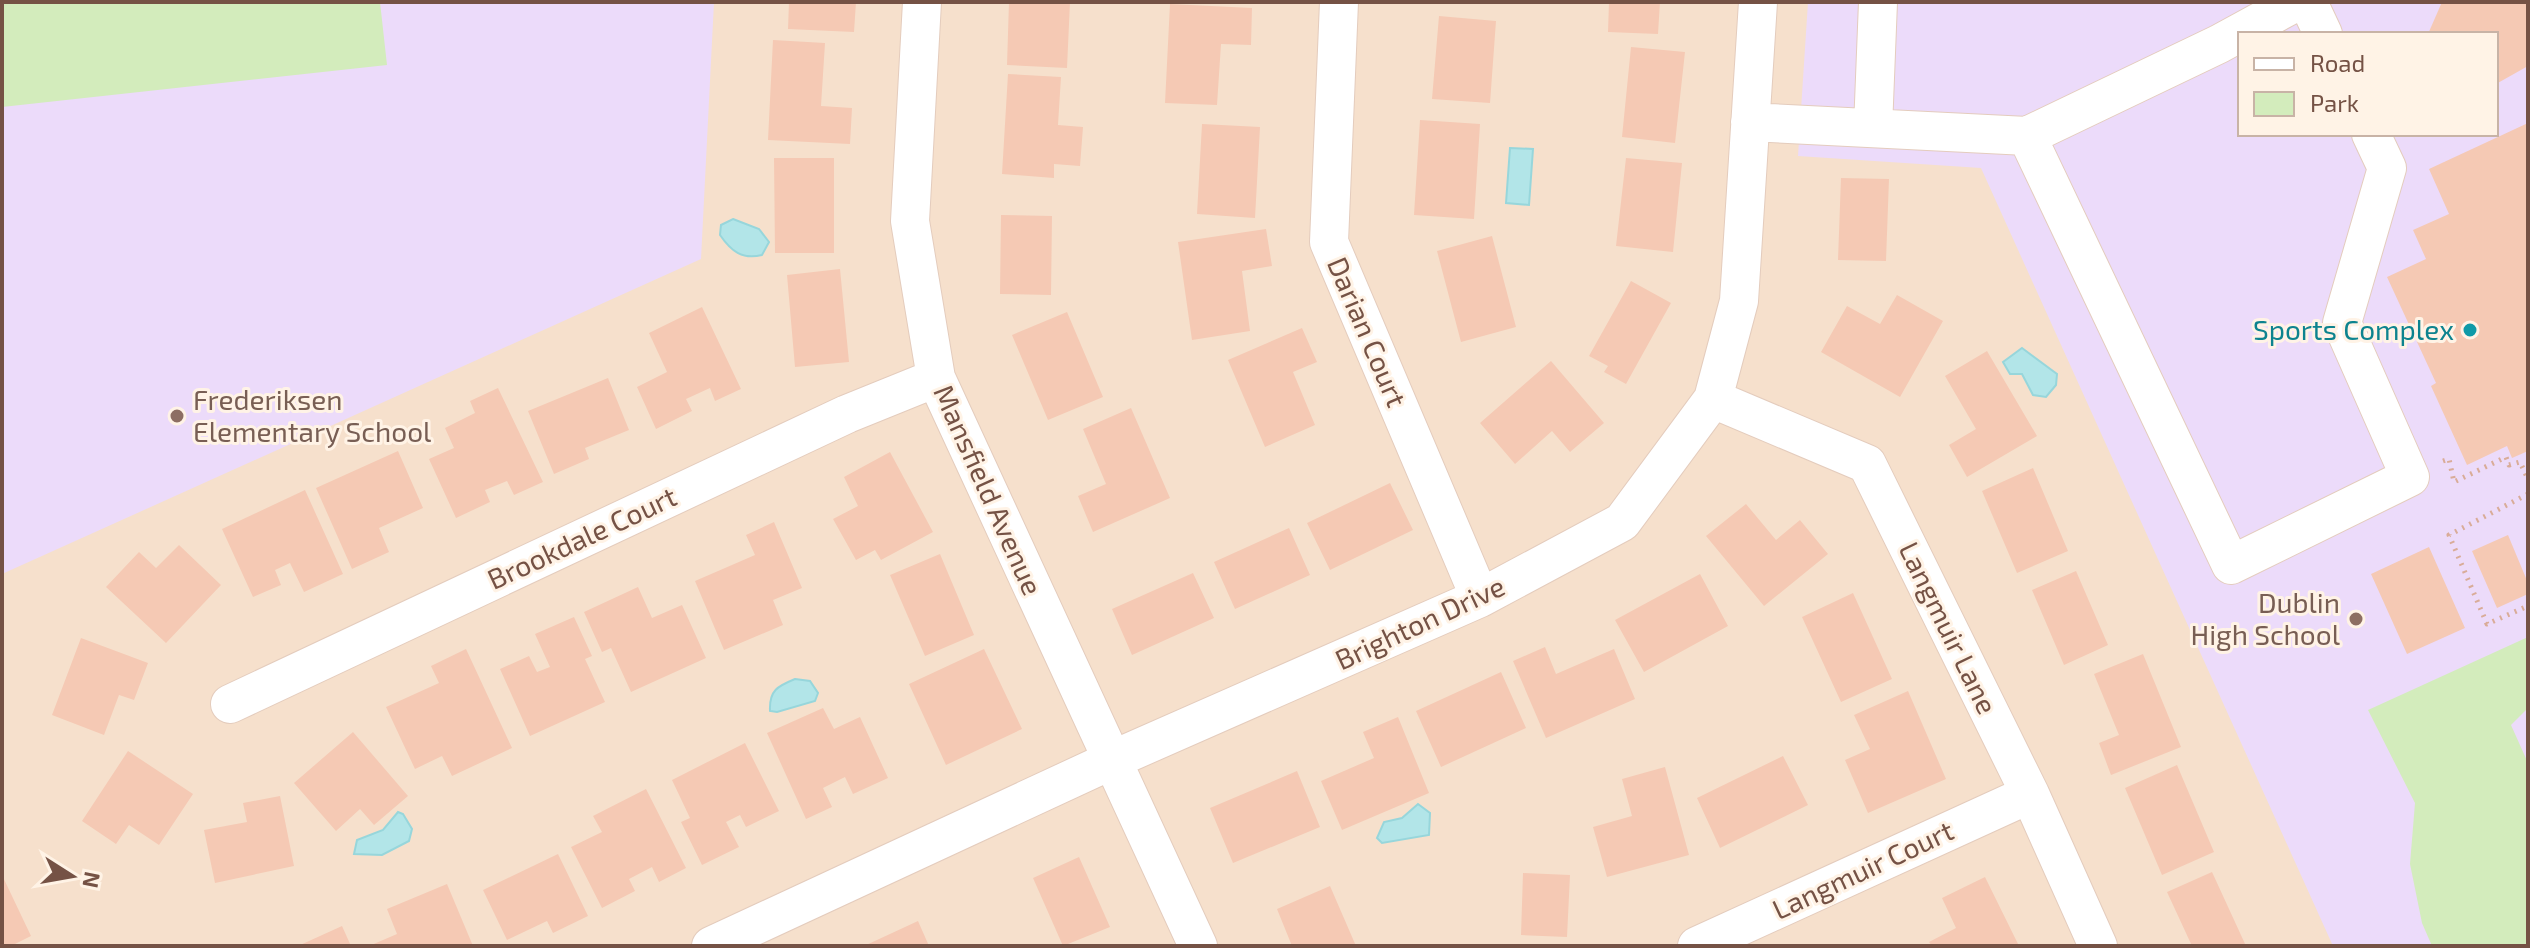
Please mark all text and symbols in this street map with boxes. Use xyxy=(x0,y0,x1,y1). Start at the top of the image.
legend xyxy=(2238,32,2498,136)
text: Road xyxy=(2310,48,2365,77)
text: Park xyxy=(2310,88,2359,117)
street label: Darian Court xyxy=(1321,251,1415,412)
place label: Sports Complex xyxy=(2253,312,2454,346)
marker: Sports Complex xyxy=(2461,321,2479,339)
street label: Mansfield Avenue xyxy=(927,379,1050,600)
place label: Frederiksen Elementary School xyxy=(193,382,432,448)
marker: Frederiksen Elementary School xyxy=(168,407,186,425)
street label: Brookdale Court xyxy=(482,478,682,596)
street label: Langmuir Lane xyxy=(1893,536,2005,719)
street label: Brighton Drive xyxy=(1329,568,1510,676)
place label: Dublin High School xyxy=(2190,585,2341,651)
marker: Dublin High School xyxy=(2347,610,2365,628)
street label: Langmuir Court xyxy=(1767,812,1958,926)
north arrow xyxy=(32,836,112,916)
text: N xyxy=(78,870,107,890)

